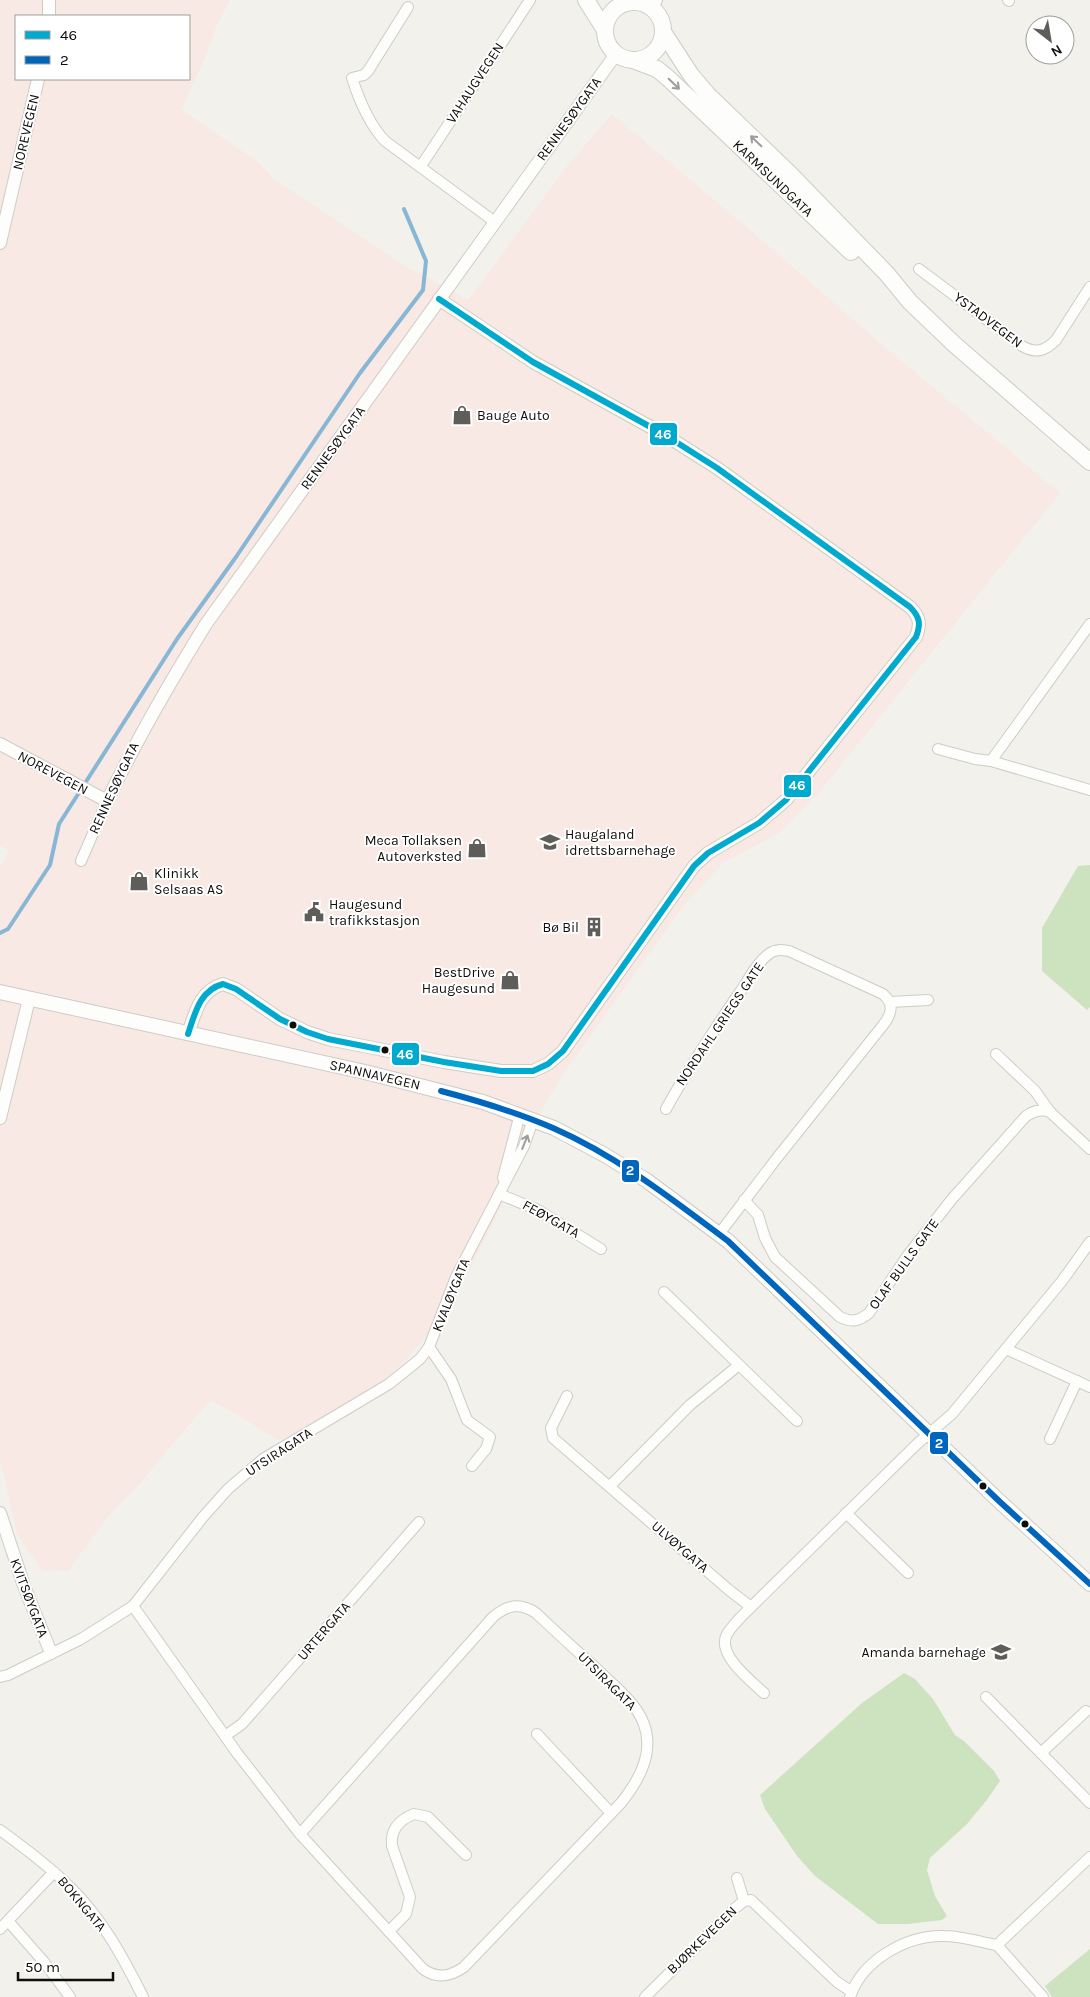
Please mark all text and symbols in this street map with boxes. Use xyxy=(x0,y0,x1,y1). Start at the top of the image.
legend xyxy=(15,15,190,80)
north arrow xyxy=(1025,15,1075,65)
text: 46 xyxy=(60,26,77,44)
street label: VAHAUGVEGEN xyxy=(442,39,508,127)
text: N xyxy=(1048,41,1065,61)
text: 2 xyxy=(60,51,69,69)
street label: RENNESØYGATA xyxy=(533,74,605,164)
one-way arrow xyxy=(668,78,681,90)
street label: NOREVEGEN xyxy=(9,92,43,172)
one-way arrow xyxy=(750,135,762,147)
street label: KARMSUNDGATA xyxy=(729,136,817,220)
street label: YSTADVEGEN xyxy=(950,289,1026,351)
street label: RENNESØYGATA xyxy=(297,403,369,493)
shop icon: Bauge Auto xyxy=(451,404,473,426)
place label: Bauge Auto xyxy=(477,407,550,424)
line badge: 46 xyxy=(649,422,678,446)
text: 46 xyxy=(655,426,671,443)
street label: RENNESØYGATA xyxy=(85,739,143,837)
street label: NOREVEGEN xyxy=(15,747,91,799)
line badge: 46 xyxy=(783,774,812,798)
text: 46 xyxy=(789,777,805,794)
place label: Haugaland idrettsbarnehage xyxy=(565,826,676,859)
school or university icon: Haugaland idrettsbarnehage xyxy=(539,831,561,853)
place label: Meca Tollaksen Autoverksted xyxy=(365,832,462,865)
shop icon: Meca Tollaksen Autoverksted xyxy=(466,837,488,859)
place label: Klinikk Selsaas AS xyxy=(154,865,224,898)
shop icon: Klinikk Selsaas AS xyxy=(128,870,150,892)
place label: Haugesund trafikkstasjon xyxy=(329,896,420,929)
public building icon: Haugesund trafikkstasjon xyxy=(303,901,325,923)
building icon: Bø Bil xyxy=(583,916,605,938)
place label: Bø Bil xyxy=(543,919,579,936)
street label: NORDAHL GRIEGS GATE xyxy=(672,959,768,1089)
place label: BestDrive Haugesund xyxy=(422,964,495,997)
shop icon: BestDrive Haugesund xyxy=(499,969,521,991)
unlabelled marker xyxy=(288,1020,298,1030)
line badge: 46 xyxy=(391,1042,420,1066)
unlabelled marker xyxy=(380,1045,390,1055)
text: 46 xyxy=(397,1046,413,1063)
street label: SPANNAVEGEN xyxy=(328,1056,422,1094)
one-way arrow xyxy=(521,1135,530,1150)
line badge: 2 xyxy=(621,1159,640,1183)
text: 2 xyxy=(626,1162,634,1179)
street label: FEØYGATA xyxy=(519,1196,583,1242)
street label: OLAF BULLS GATE xyxy=(865,1215,943,1313)
street label: KVALØYGATA xyxy=(429,1256,473,1334)
street label: UTSIRAGATA xyxy=(242,1424,316,1480)
line badge: 2 xyxy=(929,1431,949,1455)
text: 2 xyxy=(935,1435,943,1452)
unlabelled marker xyxy=(978,1481,988,1491)
street label: ULVØYGATA xyxy=(648,1518,712,1576)
unlabelled marker xyxy=(1020,1519,1030,1529)
street label: KVITSØYGATA xyxy=(6,1556,52,1640)
street label: URTERGATA xyxy=(294,1598,354,1664)
school or university icon: Amanda barnehage xyxy=(990,1641,1012,1663)
place label: Amanda barnehage xyxy=(861,1644,986,1661)
street label: UTSIRAGATA xyxy=(574,1648,640,1714)
street label: BOKNGATA xyxy=(54,1873,110,1935)
street label: BJØRKEVEGEN xyxy=(664,1902,740,1978)
scale bar xyxy=(18,1950,112,1982)
text: 50 m xyxy=(25,1958,60,1976)

